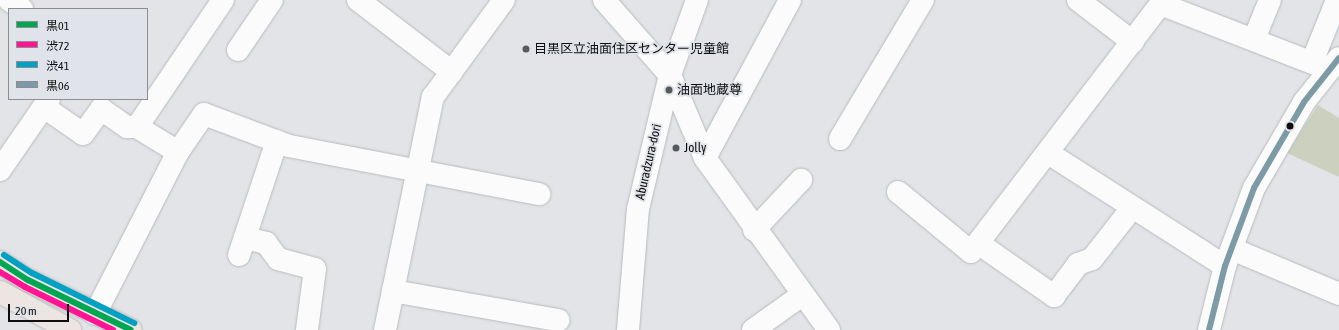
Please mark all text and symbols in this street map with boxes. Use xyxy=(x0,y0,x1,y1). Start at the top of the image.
legend xyxy=(8,8,148,100)
text: 黒01 xyxy=(46,19,69,33)
text: 渋72 xyxy=(46,39,69,53)
place label: 目黒区立油面住区センター児童館 xyxy=(534,41,729,57)
marker: 目黒区立油面住区センター児童館 xyxy=(521,44,531,54)
text: 渋41 xyxy=(46,59,69,73)
text: 黒06 xyxy=(46,79,69,93)
place label: 油面地蔵尊 xyxy=(677,82,742,98)
marker: 油面地蔵尊 xyxy=(664,85,674,95)
unlabelled marker xyxy=(1285,121,1295,131)
street label: Aburadzura-dori xyxy=(633,122,665,202)
place label: Jolly xyxy=(684,140,706,156)
marker: Jolly xyxy=(671,143,681,153)
scale bar xyxy=(10,296,71,322)
text: 20 m xyxy=(15,304,37,318)

